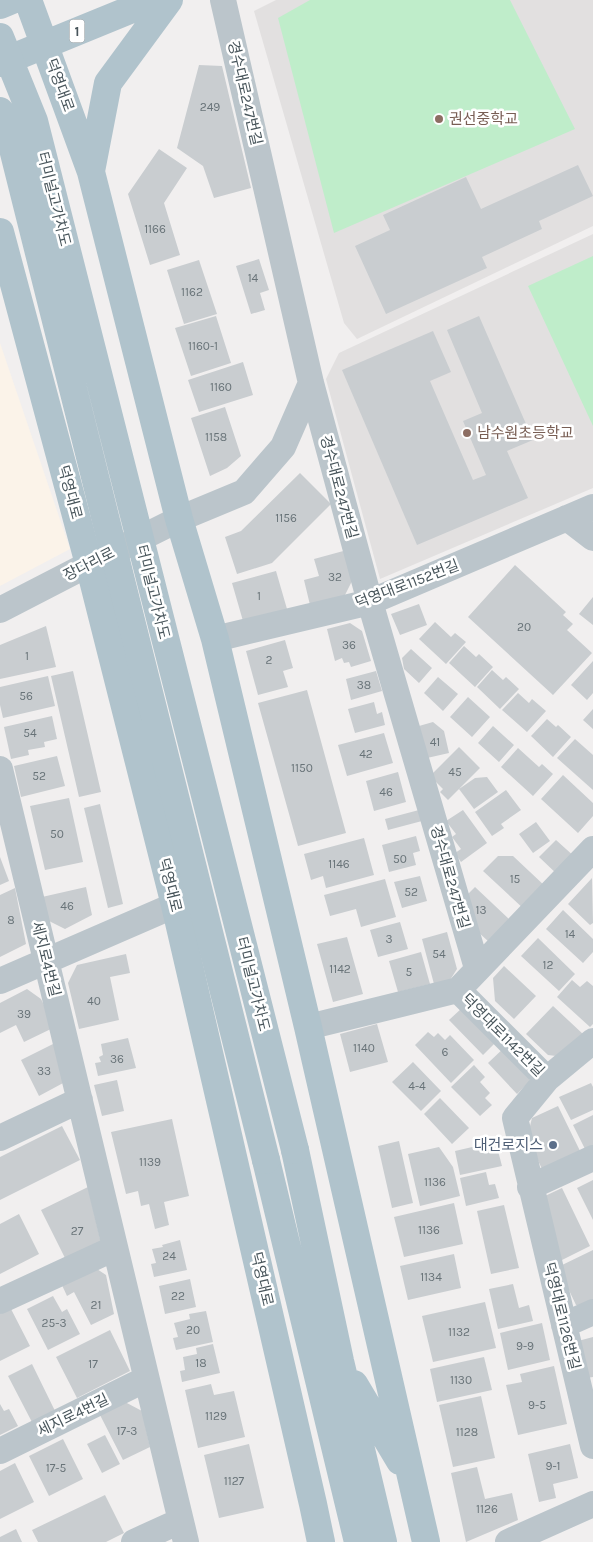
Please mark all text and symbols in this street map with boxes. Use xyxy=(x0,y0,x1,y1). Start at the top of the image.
road number: 1 xyxy=(70,20,84,42)
street label: 경수대로247번길 xyxy=(224,39,266,147)
street label: 덕영대로 xyxy=(42,56,78,114)
house number: 249 xyxy=(200,100,220,114)
place label: 권선중학교 xyxy=(449,110,518,128)
marker: 권선중학교 xyxy=(433,113,445,125)
street label: 터미널고가차도 xyxy=(34,150,74,248)
house number: 1166 xyxy=(144,222,166,236)
house number: 14 xyxy=(248,271,259,285)
house number: 1162 xyxy=(181,285,203,299)
house number: 1160-1 xyxy=(188,339,218,353)
house number: 1160 xyxy=(210,380,232,394)
place label: 남수원초등학교 xyxy=(477,424,574,442)
marker: 남수원초등학교 xyxy=(461,427,473,439)
house number: 1158 xyxy=(205,430,227,444)
street label: 경수대로247번길 xyxy=(316,433,362,541)
street label: 덕영대로 xyxy=(54,463,86,521)
house number: 1156 xyxy=(275,511,297,525)
street label: 장다리로 xyxy=(60,543,118,585)
street label: 터미널고가차도 xyxy=(133,543,173,641)
street label: 덕영대로1152번길 xyxy=(352,556,462,612)
house number: 32 xyxy=(328,570,342,584)
house number: 1 xyxy=(257,589,261,603)
house number: 20 xyxy=(517,620,531,634)
house number: 36 xyxy=(342,638,356,652)
house number: 1 xyxy=(25,649,29,663)
house number: 2 xyxy=(266,653,273,667)
house number: 38 xyxy=(357,678,371,692)
house number: 56 xyxy=(19,689,33,703)
house number: 54 xyxy=(23,726,37,740)
house number: 41 xyxy=(430,735,440,749)
house number: 42 xyxy=(359,747,373,761)
house number: 1150 xyxy=(291,761,313,775)
house number: 45 xyxy=(448,765,462,779)
house number: 52 xyxy=(32,769,46,783)
house number: 46 xyxy=(379,785,393,799)
street label: 경수대로247번길 xyxy=(427,823,473,931)
house number: 50 xyxy=(50,827,64,841)
house number: 50 xyxy=(393,852,407,866)
street label: 덕영대로 xyxy=(155,856,185,914)
house number: 1146 xyxy=(328,857,350,871)
house number: 15 xyxy=(510,872,521,886)
house number: 52 xyxy=(404,885,418,899)
house number: 46 xyxy=(60,899,74,913)
house number: 13 xyxy=(475,903,487,917)
house number: 8 xyxy=(7,913,15,927)
street label: 세지로4번길 xyxy=(28,919,64,999)
house number: 14 xyxy=(565,927,576,941)
house number: 3 xyxy=(385,932,393,946)
street label: 터미널고가차도 xyxy=(233,935,273,1033)
house number: 54 xyxy=(432,947,446,961)
house number: 12 xyxy=(543,958,554,972)
house number: 1142 xyxy=(329,962,351,976)
house number: 5 xyxy=(406,965,413,979)
street label: 덕영대로1142번길 xyxy=(458,990,548,1080)
house number: 40 xyxy=(87,994,101,1008)
house number: 39 xyxy=(17,1007,31,1021)
house number: 1140 xyxy=(353,1041,375,1055)
house number: 6 xyxy=(442,1045,449,1059)
house number: 36 xyxy=(110,1052,124,1066)
house number: 33 xyxy=(37,1064,51,1078)
house number: 4-4 xyxy=(408,1079,426,1093)
place label: 대건로지스 xyxy=(474,1136,543,1154)
marker: 대건로지스 xyxy=(547,1139,559,1151)
house number: 1139 xyxy=(139,1155,161,1169)
house number: 1136 xyxy=(424,1175,446,1189)
house number: 1136 xyxy=(418,1223,440,1237)
house number: 27 xyxy=(71,1224,84,1238)
house number: 24 xyxy=(162,1249,176,1263)
street label: 덕영대로 xyxy=(247,1250,277,1308)
street label: 덕영대로1126번길 xyxy=(540,1260,584,1372)
house number: 1134 xyxy=(420,1270,442,1284)
house number: 22 xyxy=(171,1289,185,1303)
house number: 21 xyxy=(91,1298,101,1312)
house number: 25-3 xyxy=(42,1316,67,1330)
house number: 20 xyxy=(186,1323,200,1337)
house number: 1132 xyxy=(448,1325,470,1339)
house number: 9-9 xyxy=(516,1339,534,1353)
house number: 18 xyxy=(195,1356,207,1370)
house number: 17 xyxy=(88,1357,98,1371)
house number: 1130 xyxy=(450,1373,472,1387)
street label: 세지로4번길 xyxy=(34,1390,112,1440)
house number: 9-5 xyxy=(528,1398,546,1412)
house number: 1129 xyxy=(205,1409,227,1423)
house number: 17-3 xyxy=(117,1424,137,1438)
house number: 1128 xyxy=(456,1425,478,1439)
house number: 9-1 xyxy=(545,1459,561,1473)
house number: 17-5 xyxy=(46,1461,66,1475)
house number: 1127 xyxy=(224,1474,245,1488)
house number: 1126 xyxy=(476,1502,498,1516)

